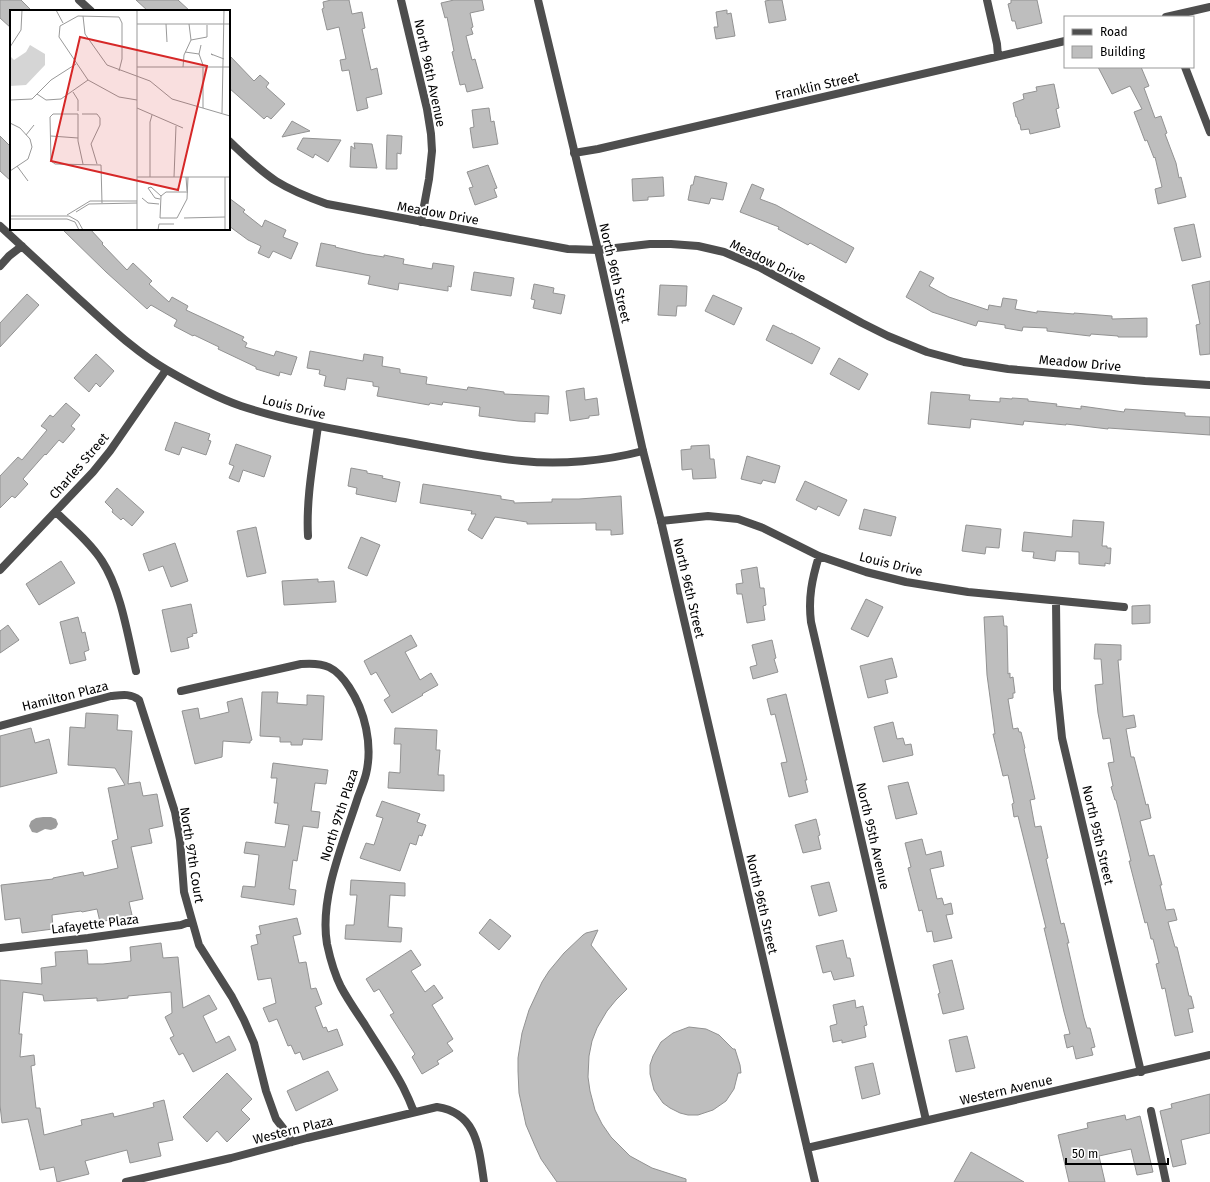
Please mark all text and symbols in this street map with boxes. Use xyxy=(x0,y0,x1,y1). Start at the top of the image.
inset map xyxy=(10,10,230,230)
legend xyxy=(1064,16,1194,68)
street label: North 96th Avenue xyxy=(411,18,449,128)
text: Road xyxy=(1100,25,1128,39)
text: Building xyxy=(1100,45,1146,59)
street label: Franklin Street xyxy=(774,69,861,103)
street label: Meadow Drive xyxy=(396,198,480,228)
street label: North 96th Street xyxy=(596,222,634,325)
street label: Meadow Drive xyxy=(728,236,808,286)
street label: Meadow Drive xyxy=(1038,352,1122,374)
street label: Louis Drive xyxy=(261,392,327,422)
street label: Charles Street xyxy=(46,430,112,502)
street label: North 96th Street xyxy=(670,537,708,640)
street label: Louis Drive xyxy=(858,549,924,579)
street label: Hamilton Plaza xyxy=(20,678,110,714)
street label: North 97th Plaza xyxy=(317,767,361,863)
street label: North 95th Avenue xyxy=(853,781,893,891)
street label: North 95th Street xyxy=(1079,784,1117,886)
street label: North 97th Court xyxy=(177,806,207,905)
street label: North 96th Street xyxy=(743,853,781,956)
street label: Lafayette Plaza xyxy=(50,911,140,937)
street label: Western Avenue xyxy=(958,1072,1054,1108)
street label: Western Plaza xyxy=(251,1113,335,1147)
scale bar xyxy=(1066,1140,1168,1166)
text: 50 m xyxy=(1072,1147,1098,1161)

